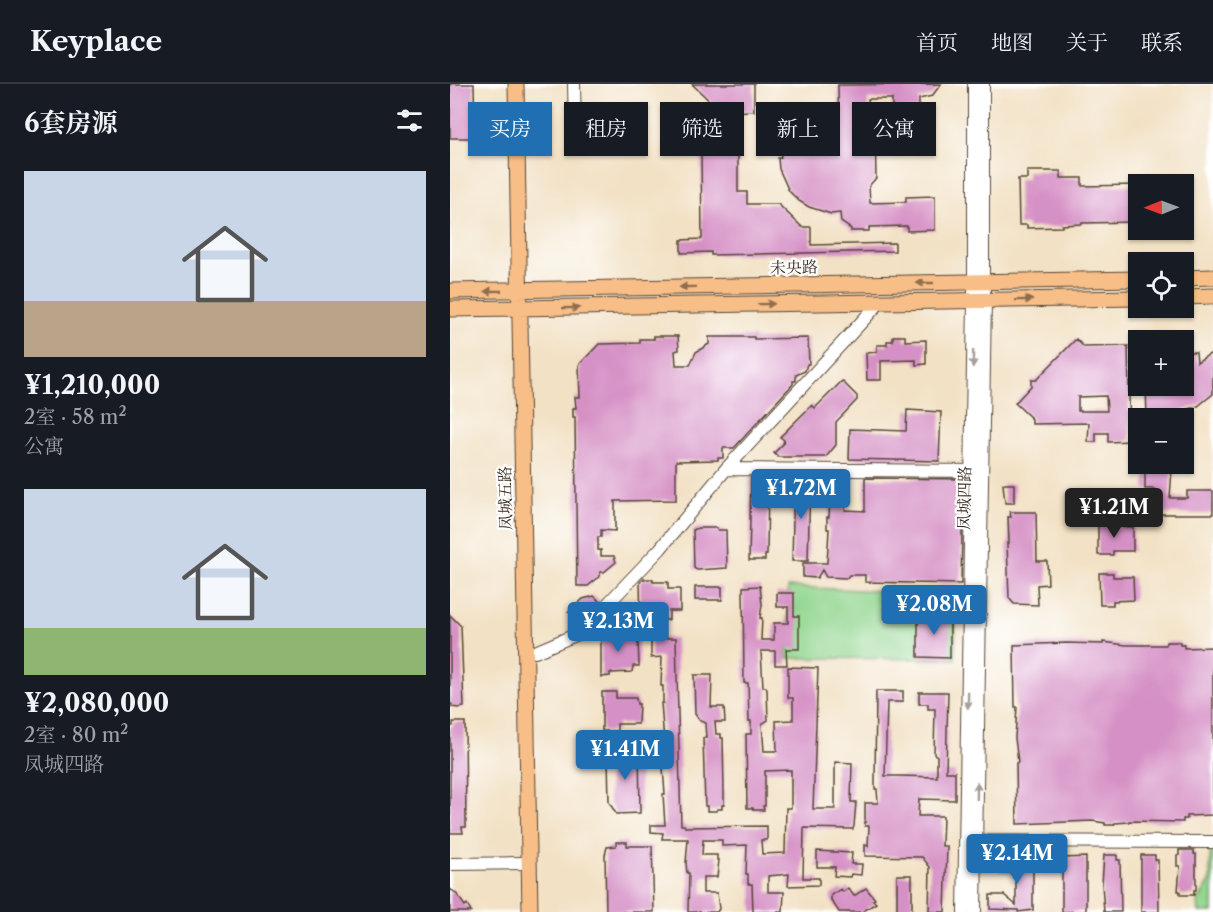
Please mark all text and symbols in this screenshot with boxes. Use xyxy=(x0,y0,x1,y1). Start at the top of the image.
text: Keyplace xyxy=(30,24,162,58)
text: 首页 xyxy=(916,30,958,55)
text: 地图 xyxy=(991,30,1033,55)
text: 关于 xyxy=(1066,30,1108,55)
text: 联系 xyxy=(1141,30,1183,55)
chip: 买房 xyxy=(468,102,552,156)
chip: 租房 xyxy=(564,102,648,156)
chip: 筛选 xyxy=(660,102,744,156)
chip: 新上 xyxy=(756,102,840,156)
chip: 公寓 xyxy=(852,102,936,156)
icon: filters xyxy=(393,104,426,137)
text: 6套房源 xyxy=(24,107,118,139)
north arrow xyxy=(1128,174,1194,240)
map controls xyxy=(1128,174,1194,474)
icon: home xyxy=(171,210,279,318)
button: locate xyxy=(1128,252,1194,318)
street label: 未央路 xyxy=(770,257,818,277)
one-way arrow xyxy=(915,278,934,288)
one-way arrow xyxy=(679,282,698,292)
one-way arrow xyxy=(484,286,503,296)
one-way arrow xyxy=(1015,295,1034,305)
one-way arrow xyxy=(757,300,776,309)
one-way arrow xyxy=(562,303,581,313)
button: + xyxy=(1128,330,1194,396)
one-way arrow xyxy=(968,349,978,368)
text: ¥1,210,000 xyxy=(24,369,160,401)
text: 2室 · 58 m² xyxy=(24,405,127,429)
button: − xyxy=(1128,408,1194,474)
text: 公寓 xyxy=(24,434,64,458)
street label: 凤城五路 xyxy=(494,466,516,530)
street label: 凤城四路 xyxy=(953,466,975,530)
pin: ¥1.72M xyxy=(752,469,850,520)
text: ¥1.72M xyxy=(765,476,837,500)
pin: ¥1.21M xyxy=(1065,488,1163,539)
text: ¥1.21M xyxy=(1079,495,1149,519)
icon: home xyxy=(171,528,279,636)
pin: ¥2.08M xyxy=(885,585,983,636)
text: ¥2.08M xyxy=(895,592,973,616)
pin: ¥2.13M xyxy=(569,602,667,653)
text: ¥2.13M xyxy=(582,609,654,633)
text: ¥2,080,000 xyxy=(24,687,169,719)
one-way arrow xyxy=(963,691,973,710)
text: 2室 · 80 m² xyxy=(24,723,128,747)
pin: ¥1.41M xyxy=(576,730,674,781)
text: ¥1.41M xyxy=(590,737,660,761)
text: 凤城四路 xyxy=(24,752,104,776)
one-way arrow xyxy=(972,781,982,800)
pin: ¥2.14M xyxy=(968,834,1066,885)
text: ¥2.14M xyxy=(980,841,1054,865)

